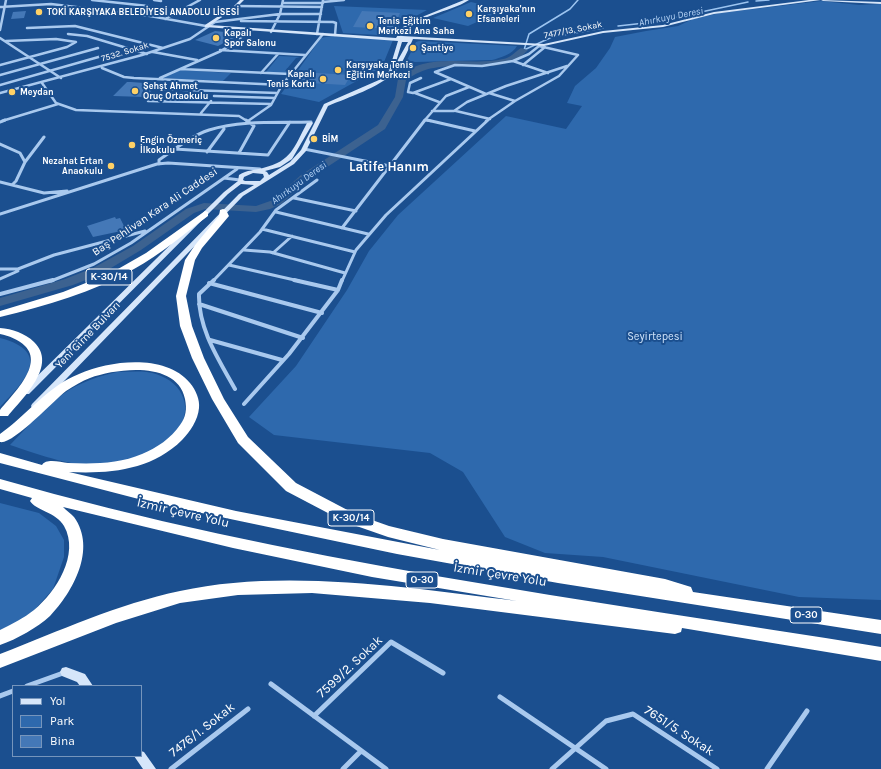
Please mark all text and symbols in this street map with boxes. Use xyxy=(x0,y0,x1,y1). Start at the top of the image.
place label: Karşıyaka'nın Efsaneleri xyxy=(477,4,536,25)
water label: Ahırkuyu Deresi xyxy=(638,5,704,29)
marker: TOKİ KARŞIYAKA BELEDİYESİ ANADOLU LİSESİ xyxy=(34,7,44,17)
place label: TOKİ KARŞIYAKA BELEDİYESİ ANADOLU LİSESİ xyxy=(47,7,239,17)
marker: Karşıyaka'nın Efsaneleri xyxy=(464,9,474,19)
place label: Tenis Eğitim Merkezi Ana Saha xyxy=(378,16,455,37)
street label: 7477/13. Sokak xyxy=(543,19,603,41)
marker: Tenis Eğitim Merkezi Ana Saha xyxy=(365,21,375,31)
place label: Kapalı Spor Salonu xyxy=(224,28,276,49)
marker: Kapalı Spor Salonu xyxy=(211,33,221,43)
street label: 7532. Sokak xyxy=(100,40,150,64)
marker: Şantiye xyxy=(408,43,418,53)
place label: Şantiye xyxy=(421,43,453,53)
place label: Karşıyaka Tenis Eğitim Merkezi xyxy=(346,60,413,81)
marker: Karşıyaka Tenis Eğitim Merkezi xyxy=(333,65,343,75)
place label: Kapalı Tenis Kortu xyxy=(267,69,315,90)
marker: Kapalı Tenis Kortu xyxy=(318,74,328,84)
place label: Şehşt Ahmet Oruç Ortaokulu xyxy=(143,81,208,102)
marker: Şehşt Ahmet Oruç Ortaokulu xyxy=(130,86,140,96)
marker: Meydan xyxy=(7,87,17,97)
place label: Meydan xyxy=(20,87,54,97)
marker: BİM xyxy=(309,134,319,144)
place label: BİM xyxy=(322,134,338,144)
place label: Engin Özmeriç İlkokulu xyxy=(140,135,202,156)
marker: Engin Özmeriç İlkokulu xyxy=(127,140,137,150)
place label: Nezahat Ertan Anaokulu xyxy=(42,156,103,177)
water label: Ahırkuyu Deresi xyxy=(269,159,329,207)
district label: Latife Hanım xyxy=(349,159,429,175)
marker: Nezahat Ertan Anaokulu xyxy=(106,161,116,171)
street label: Baş Pehlivan Kara Ali Caddesi xyxy=(90,165,220,259)
road number: K-30/14 xyxy=(86,269,132,285)
street label: Yeni Girne Bulvarı xyxy=(53,299,123,371)
park label: Seyirtepesi xyxy=(627,330,683,344)
street label: İzmir Çevre Yolu xyxy=(135,495,231,531)
road number: K-30/14 xyxy=(328,510,374,526)
street label: İzmir Çevre Yolu xyxy=(452,560,548,590)
road number: O-30 xyxy=(406,572,438,588)
road number: O-30 xyxy=(790,607,822,623)
street label: 7599/2. Sokak xyxy=(314,633,386,701)
legend xyxy=(12,685,142,757)
text: Yol xyxy=(50,694,66,708)
street label: 7476/1. Sokak xyxy=(166,700,238,760)
street label: 7651/5. Sokak xyxy=(641,703,717,759)
text: Park xyxy=(50,714,74,728)
text: Bina xyxy=(50,734,75,748)

